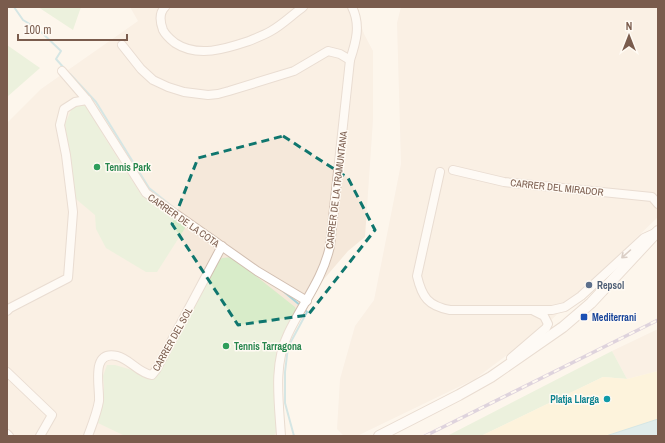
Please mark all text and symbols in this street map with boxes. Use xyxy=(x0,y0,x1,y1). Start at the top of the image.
scale bar xyxy=(18,16,127,42)
north arrow xyxy=(609,16,649,56)
text: N xyxy=(626,19,632,33)
text: 100 m xyxy=(24,22,51,38)
street label: CARRER DE LA TRAMUNTANA xyxy=(323,130,350,250)
place label: Tennis Park xyxy=(105,161,151,174)
marker: Tennis Park xyxy=(92,162,102,172)
street label: CARRER DEL MIRADOR xyxy=(510,176,604,199)
street label: CARRER DE LA COTA xyxy=(145,191,223,250)
one-way arrow xyxy=(621,249,631,259)
place label: Repsol xyxy=(597,279,624,292)
marker: Repsol xyxy=(584,280,594,290)
street label: CARRER DEL SOL xyxy=(149,305,196,374)
place label: Mediterrani xyxy=(592,311,636,324)
marker: Mediterrani xyxy=(579,312,589,322)
place label: Tennis Tarragona xyxy=(234,340,302,353)
marker: Tennis Tarragona xyxy=(221,341,231,351)
place label: Platja Llarga xyxy=(550,393,599,406)
marker: Platja Llarga xyxy=(602,394,612,404)

